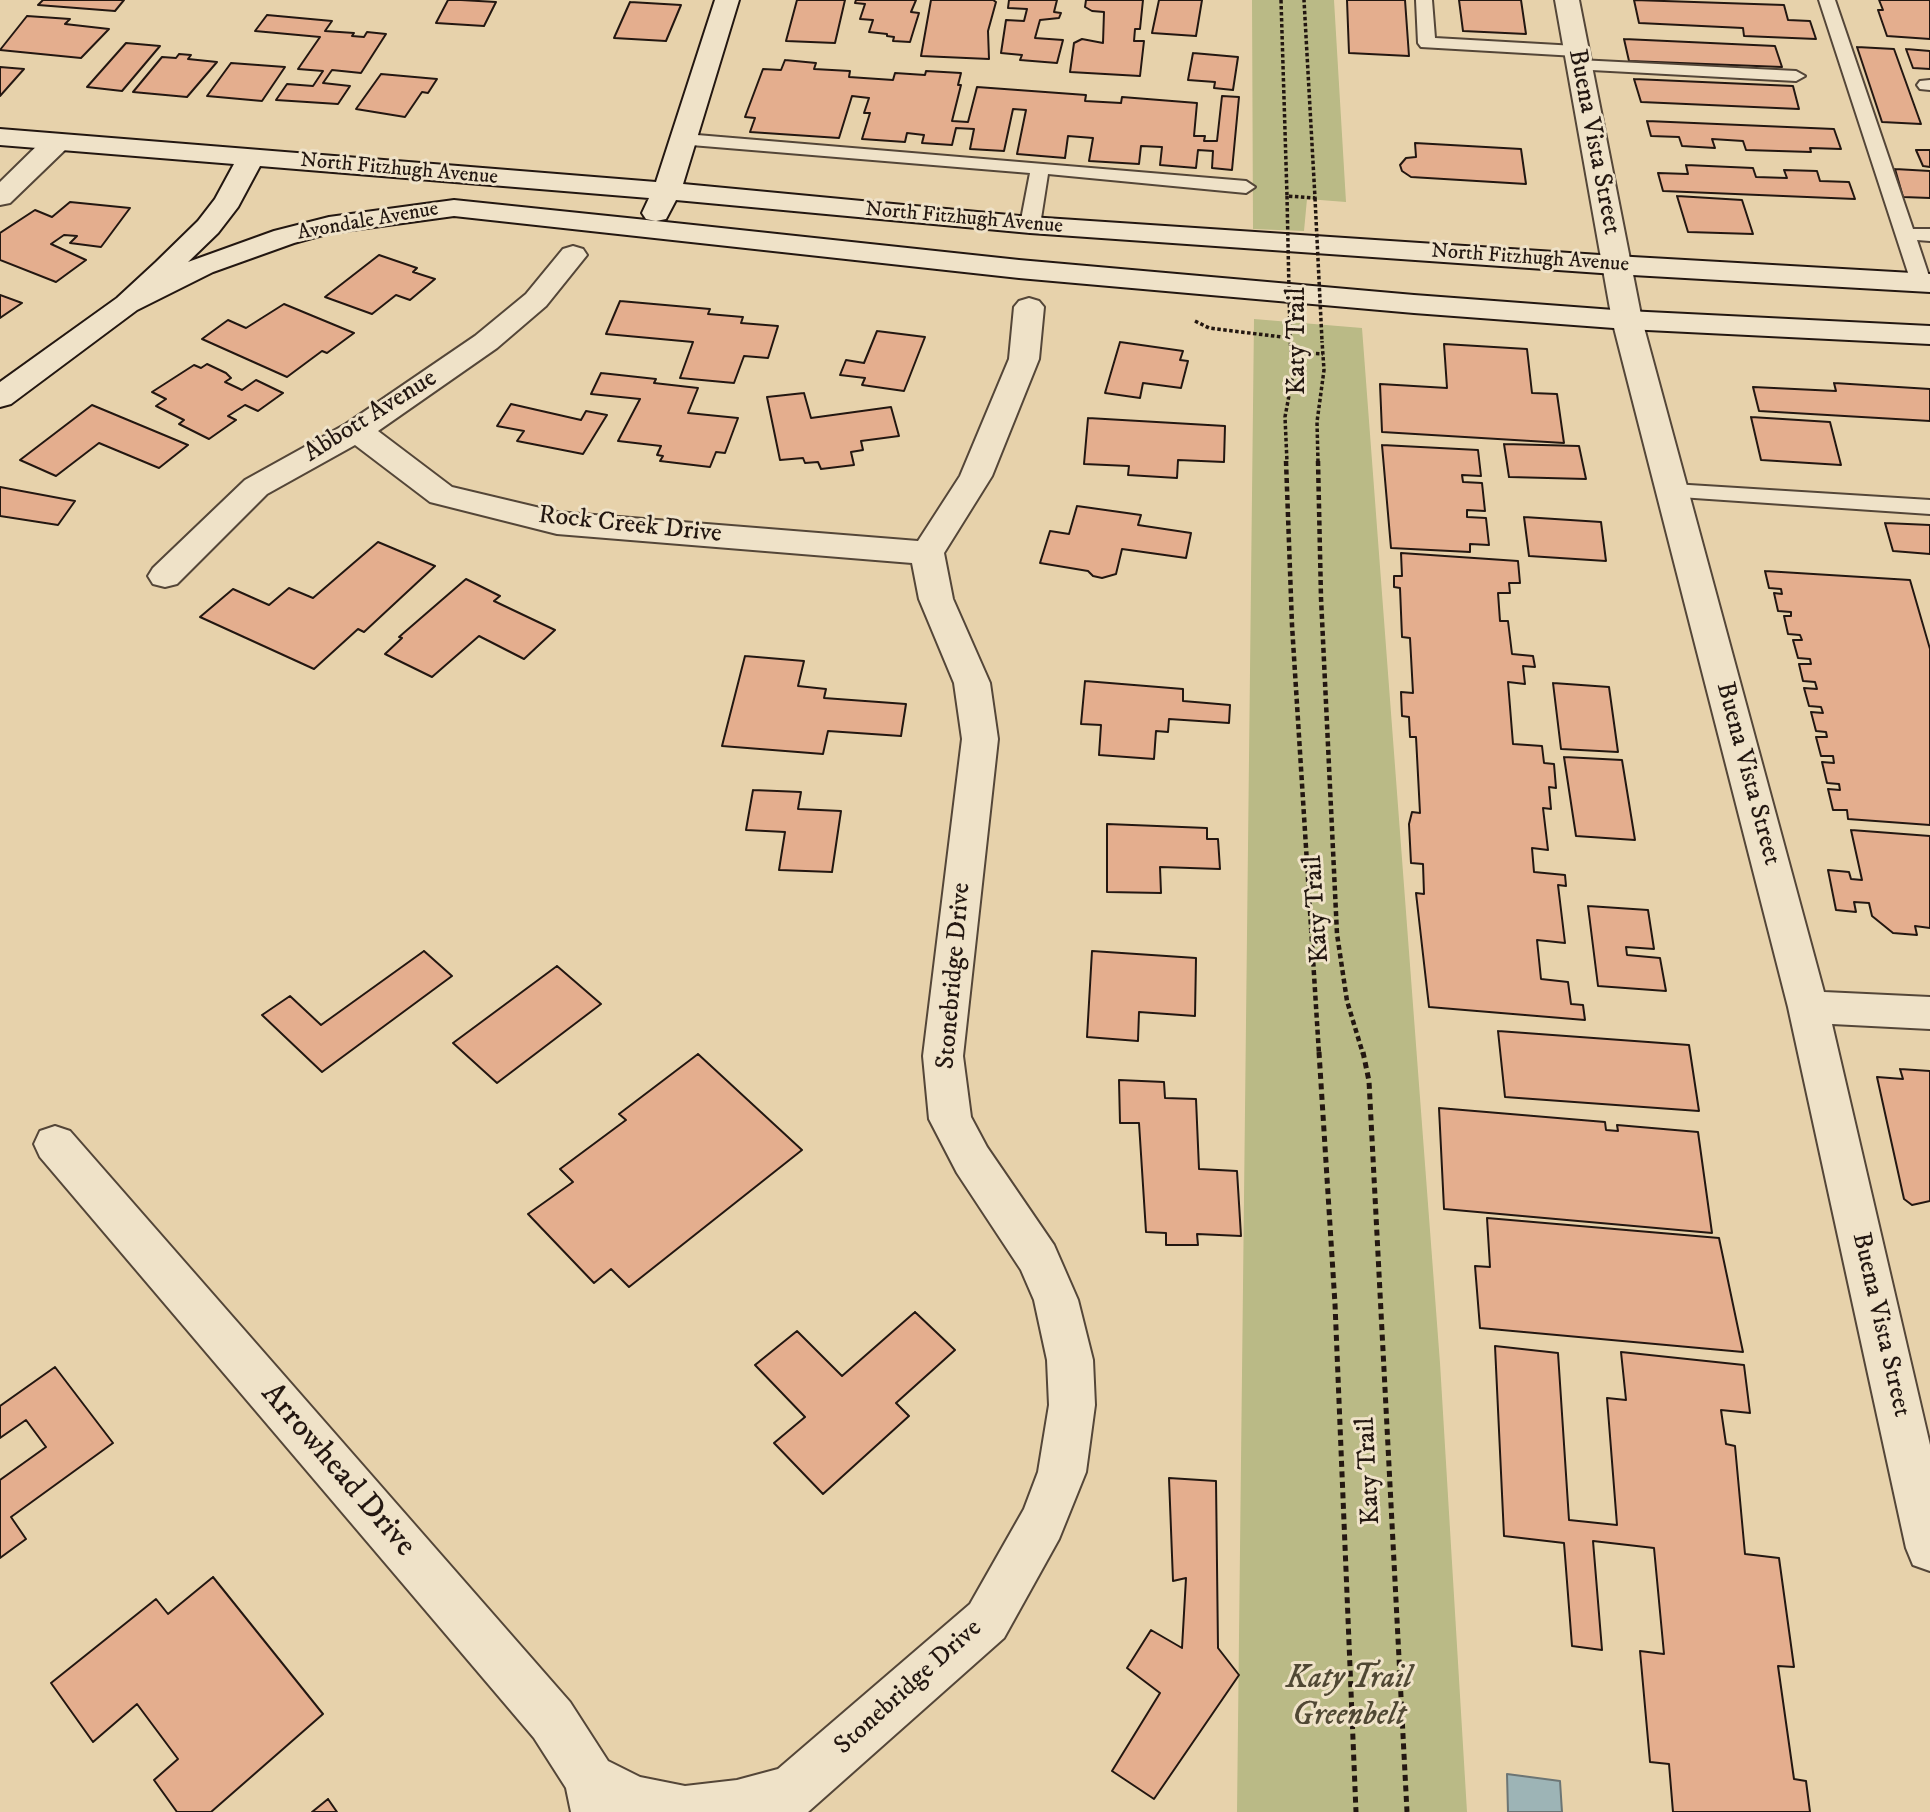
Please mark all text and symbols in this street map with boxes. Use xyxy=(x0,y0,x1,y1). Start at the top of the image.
street label: Buena Vista Street xyxy=(1560,47,1626,237)
street label: North Fitzhugh Avenue xyxy=(299,149,499,191)
street label: Avondale Avenue xyxy=(296,197,440,247)
street label: North Fitzhugh Avenue xyxy=(864,198,1064,240)
street label: North Fitzhugh Avenue xyxy=(1430,240,1630,278)
street label: Katy Trail xyxy=(1283,287,1315,395)
street label: Abbott Avenue xyxy=(299,364,443,470)
street label: Rock Creek Drive xyxy=(537,501,723,551)
street label: Buena Vista Street xyxy=(1708,679,1786,869)
street label: Katy Trail xyxy=(1299,854,1337,964)
street label: Stonebridge Drive xyxy=(931,881,979,1071)
street label: Buena Vista Street xyxy=(1844,1230,1916,1420)
street label: Arrowhead Drive xyxy=(251,1376,423,1566)
street label: Katy Trail xyxy=(1352,1416,1388,1526)
street label: Stonebridge Drive xyxy=(829,1614,989,1762)
park label: Katy Trail Greenbelt xyxy=(1286,1661,1412,1736)

